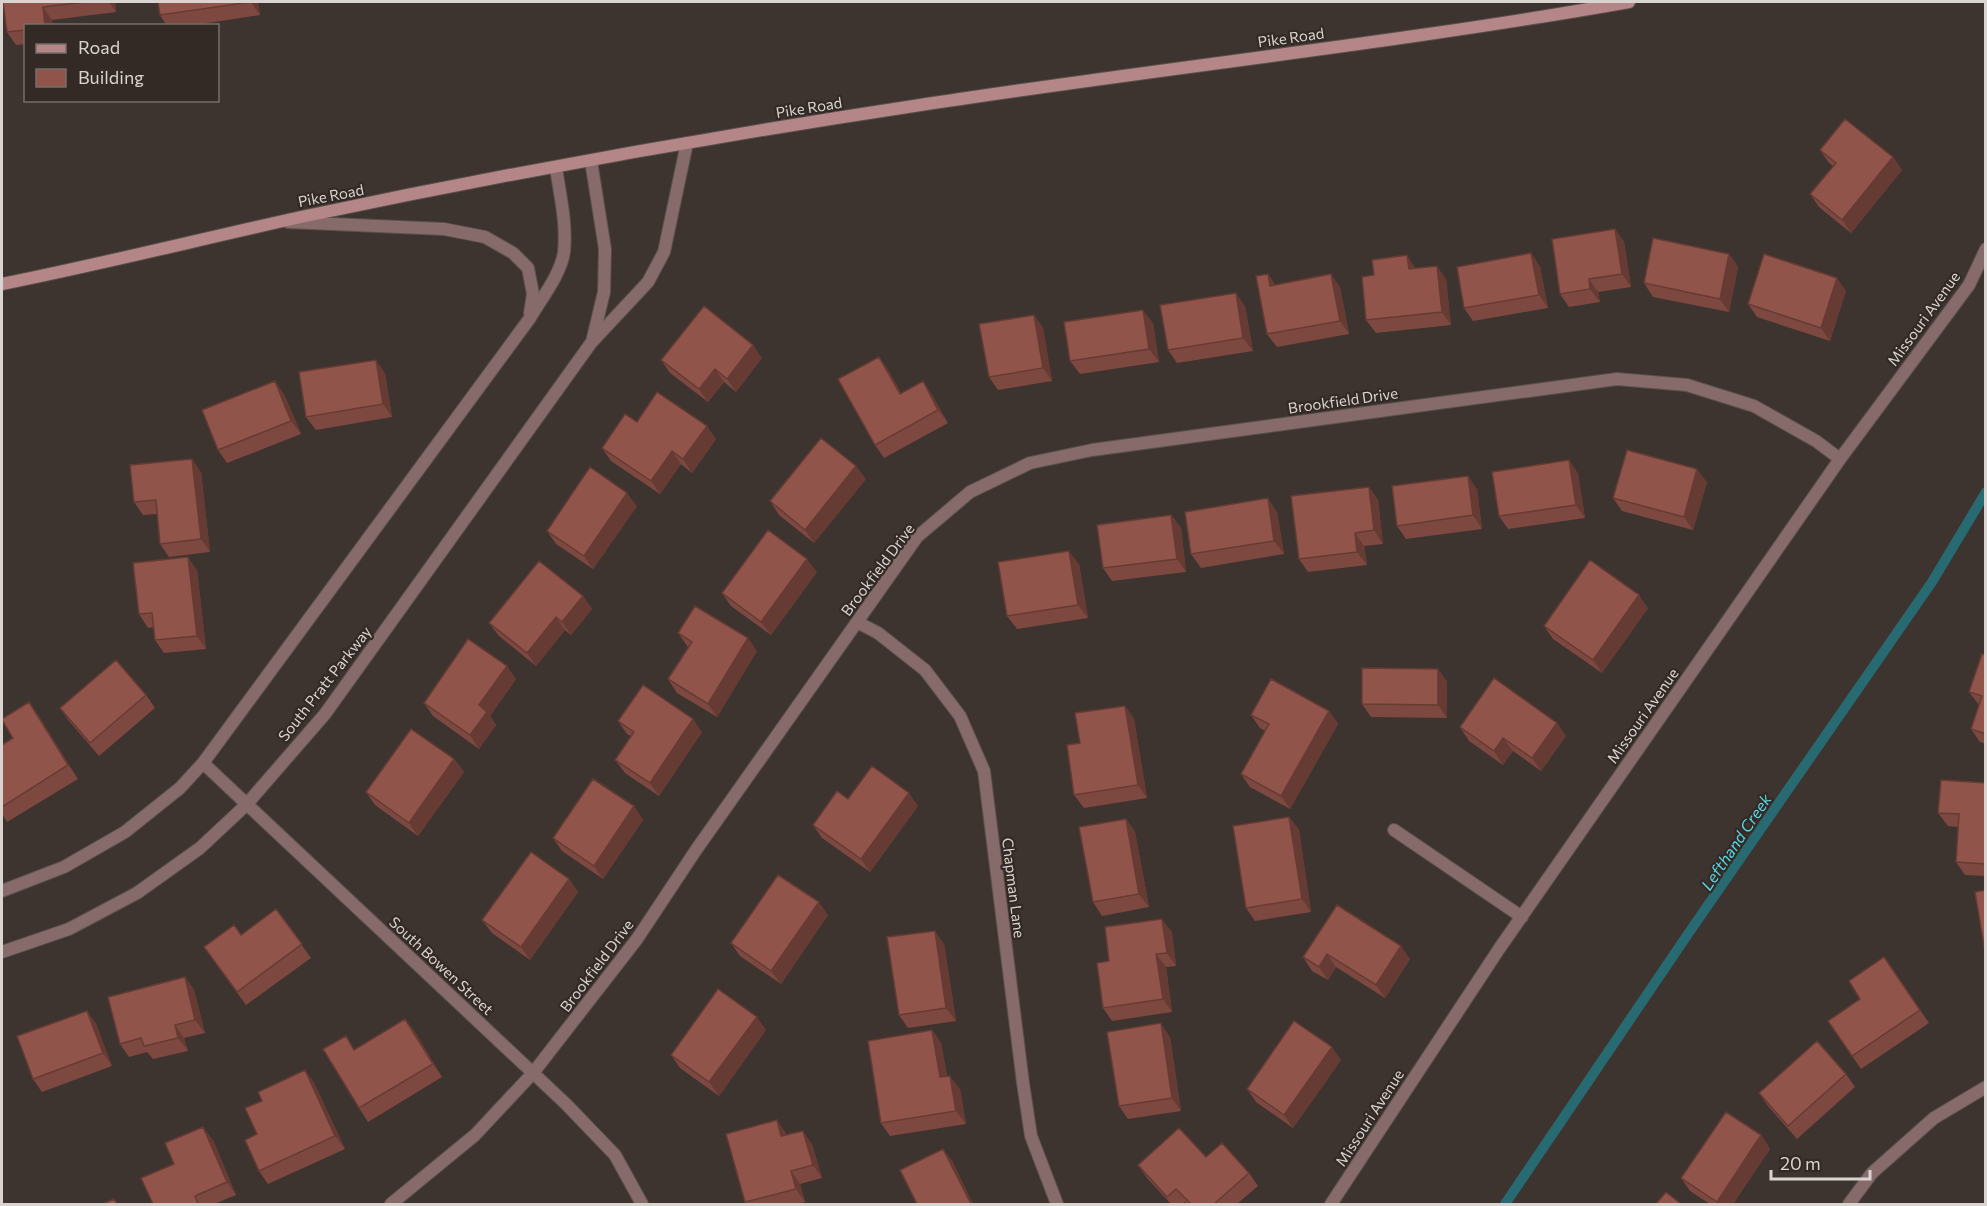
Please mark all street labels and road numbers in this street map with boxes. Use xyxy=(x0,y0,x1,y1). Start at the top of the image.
street label: Pike Road xyxy=(1256,23,1325,51)
street label: Pike Road xyxy=(774,93,843,121)
street label: Pike Road xyxy=(296,180,365,210)
street label: Missouri Avenue xyxy=(1883,268,1963,369)
street label: Brookfield Drive xyxy=(1287,383,1399,417)
street label: Brookfield Drive xyxy=(837,520,918,619)
street label: South Pratt Parkway xyxy=(274,622,375,744)
street label: Missouri Avenue xyxy=(1603,664,1682,766)
street label: Chapman Lane xyxy=(999,837,1029,939)
street label: South Bowen Street xyxy=(386,912,497,1018)
street label: Brookfield Drive xyxy=(556,916,637,1015)
street label: Missouri Avenue xyxy=(1331,1066,1407,1169)

